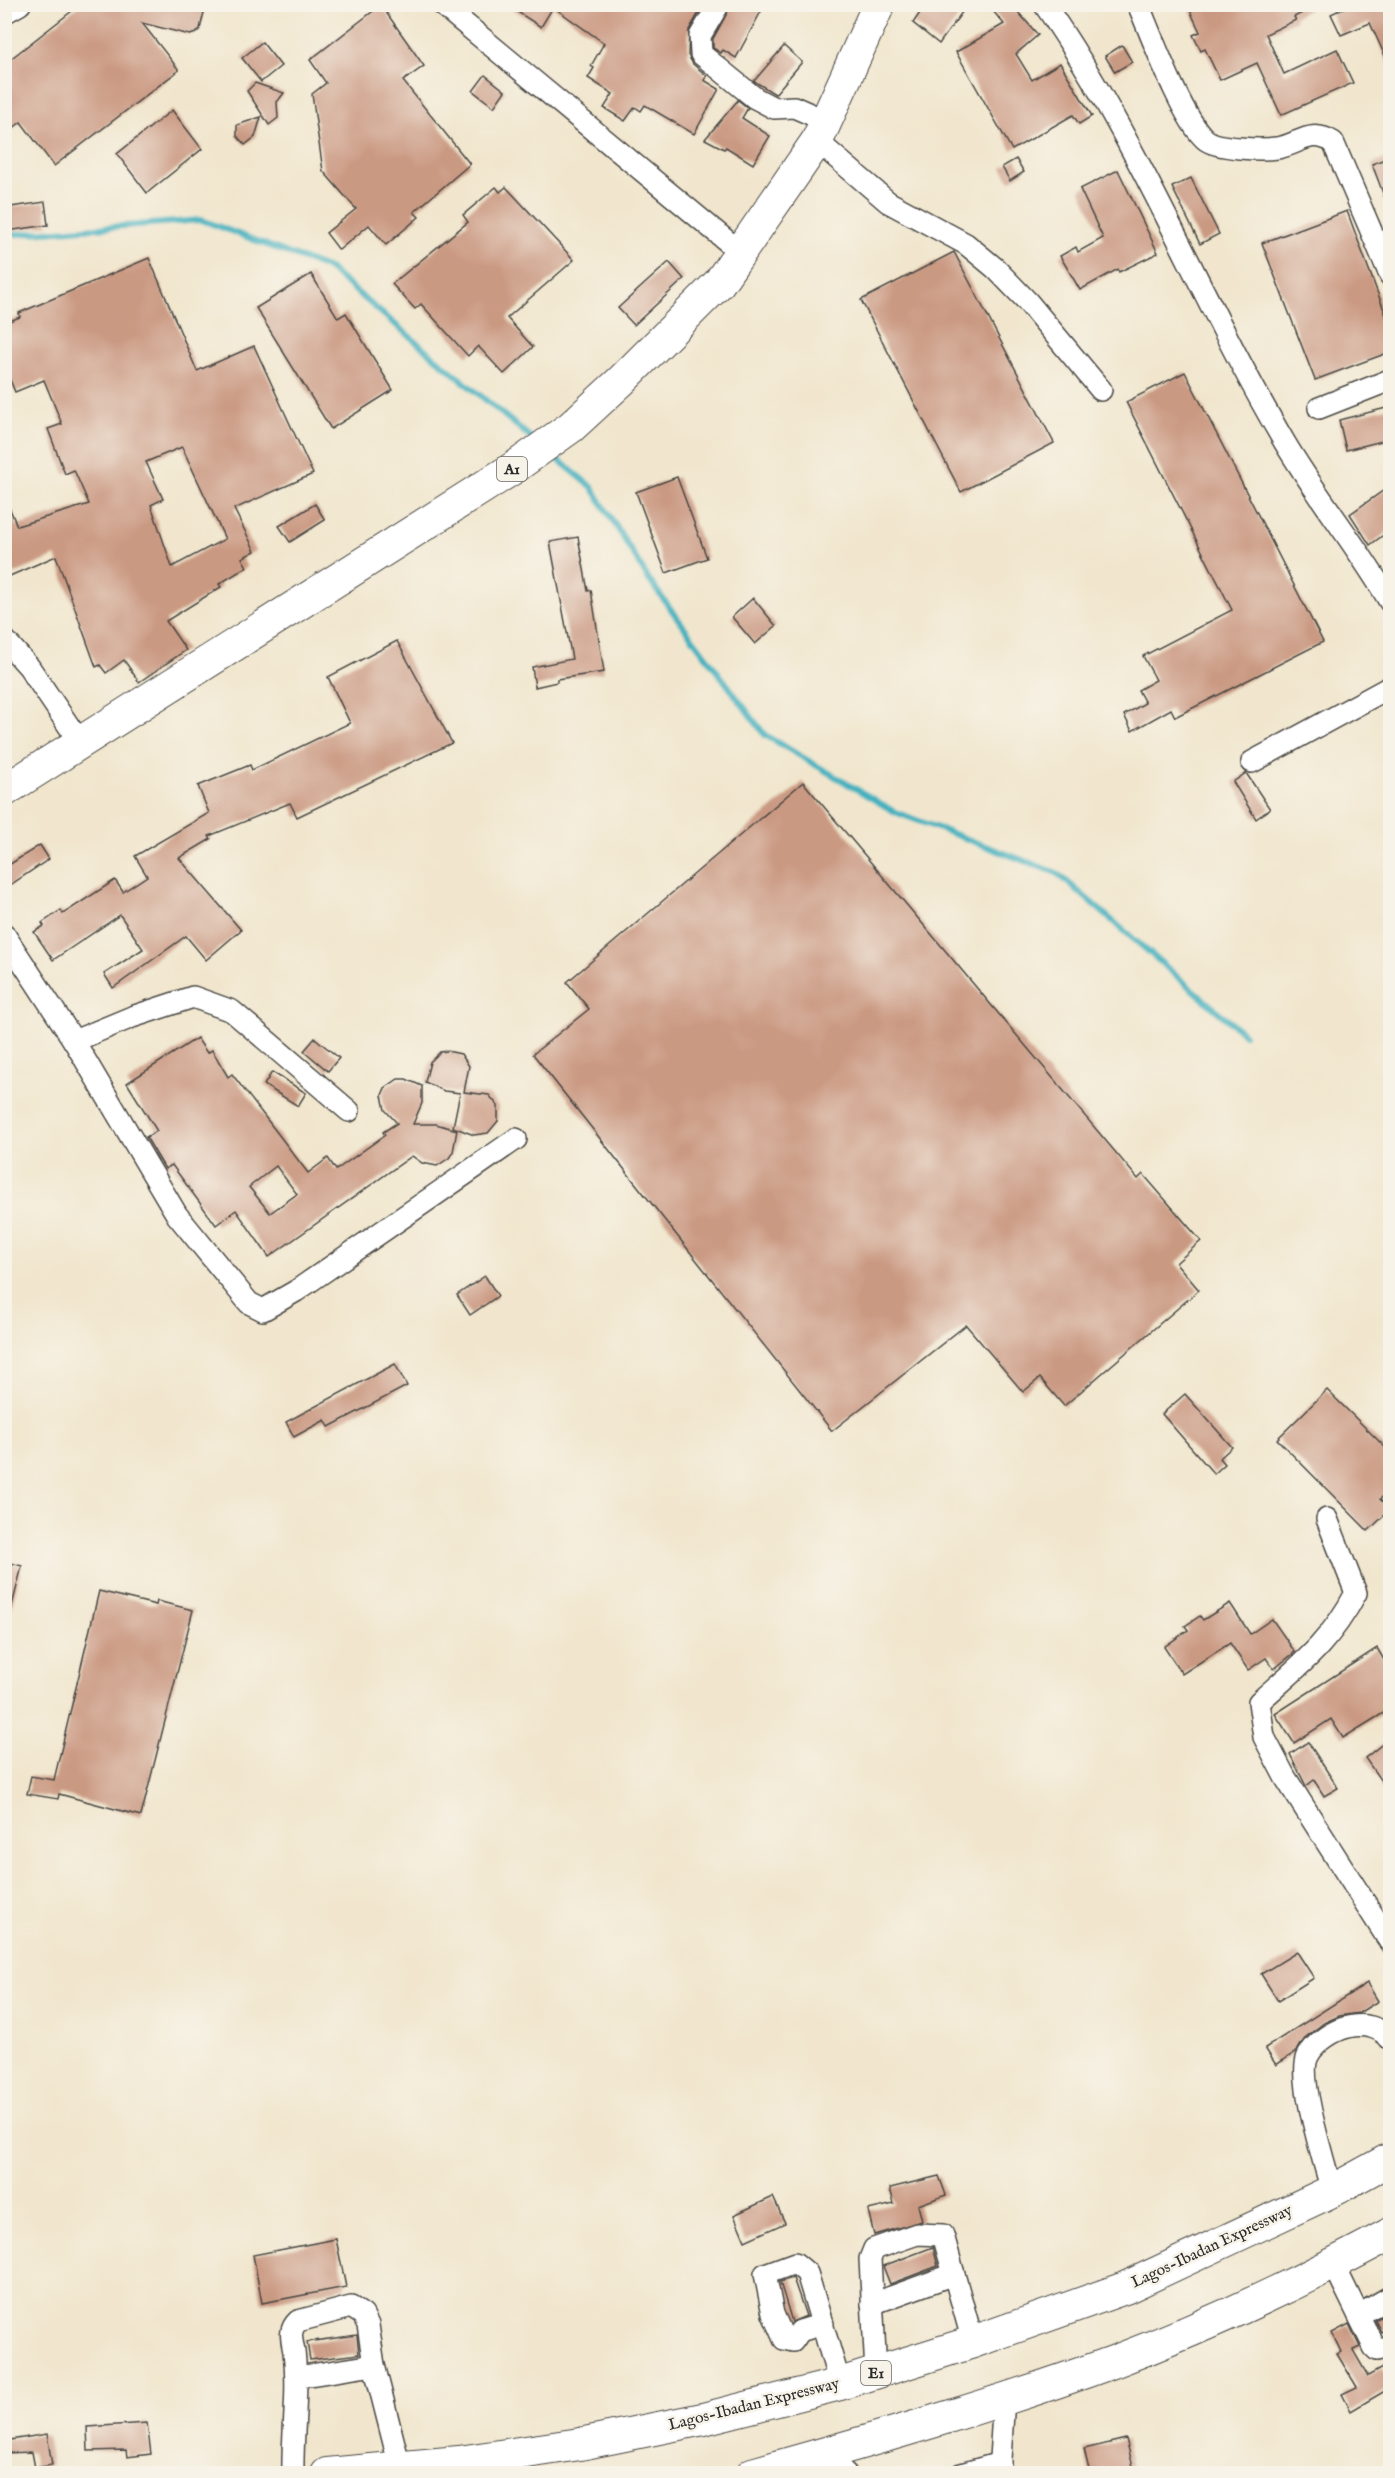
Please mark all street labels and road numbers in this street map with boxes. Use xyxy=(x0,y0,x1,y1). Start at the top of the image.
road number: A1 xyxy=(497,457,527,481)
street label: Lagos-Ibadan Expressway xyxy=(1128,2201,1296,2293)
road number: E1 xyxy=(861,2361,891,2385)
street label: Lagos-Ibadan Expressway xyxy=(666,2374,842,2436)

